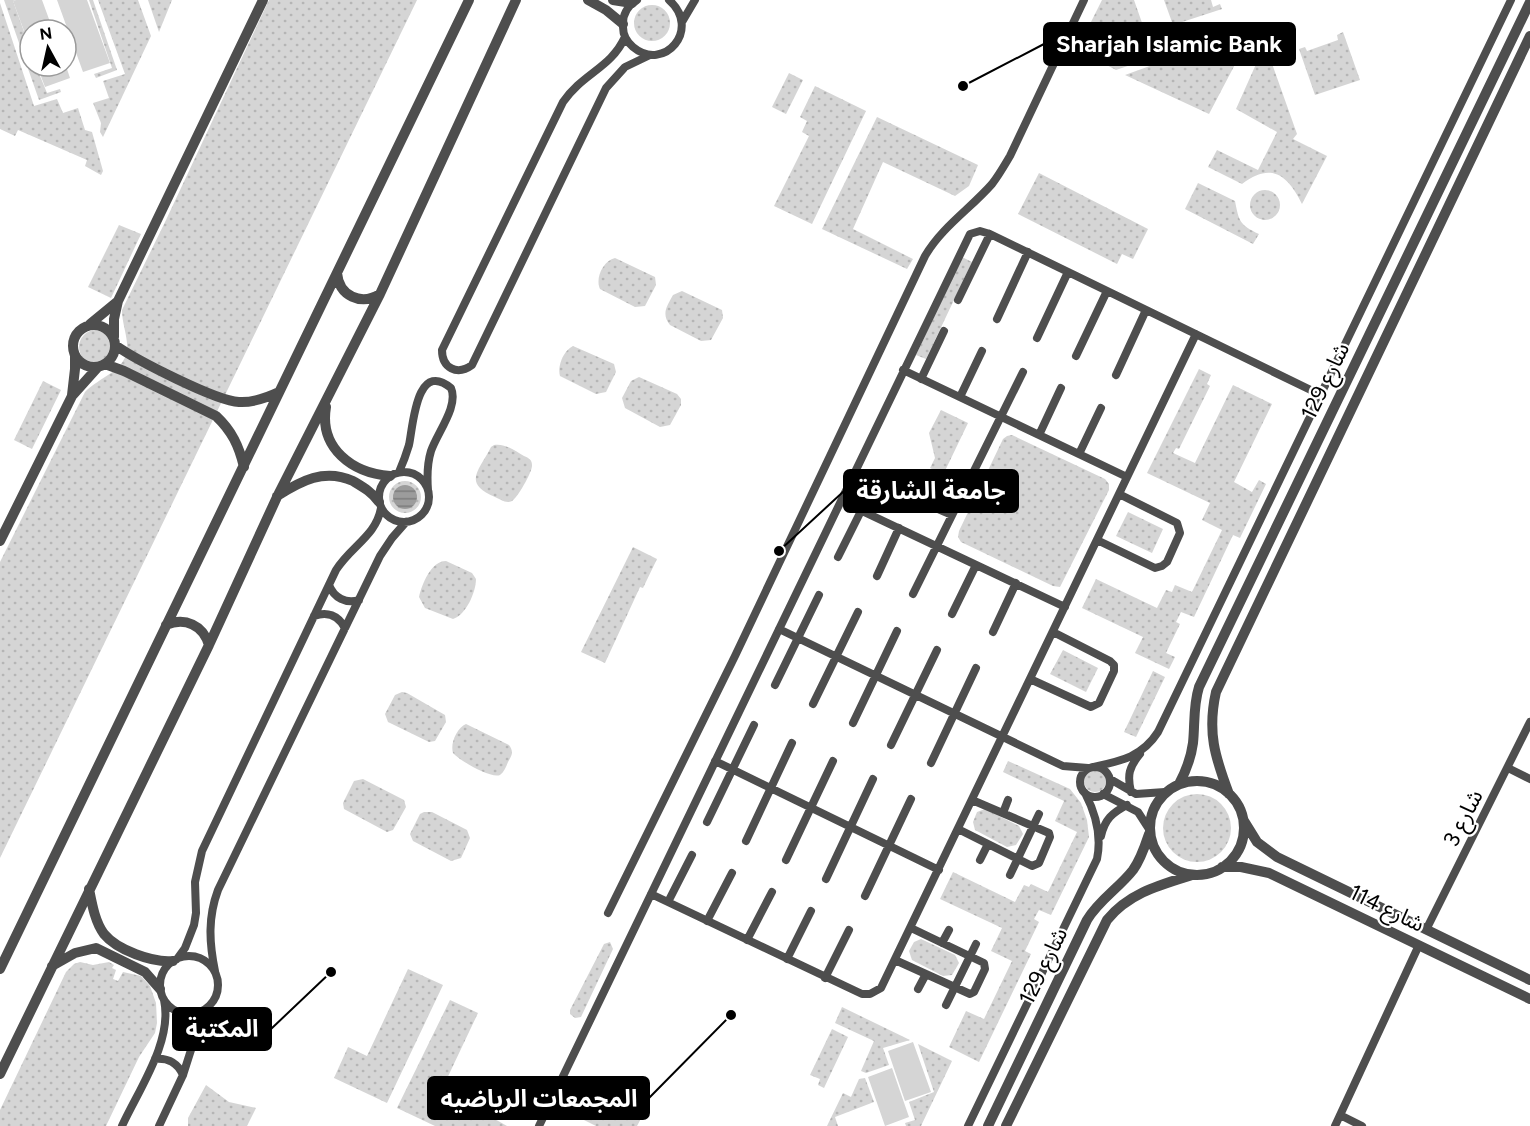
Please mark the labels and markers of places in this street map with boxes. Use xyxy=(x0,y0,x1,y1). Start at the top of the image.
callout: Sharjah Islamic Bank xyxy=(1044,23,1295,65)
callout: جامعة الشارقة xyxy=(844,470,1018,512)
callout: المكتبة xyxy=(173,1008,271,1050)
callout: المجمعات الرياضيه xyxy=(428,1077,649,1119)

